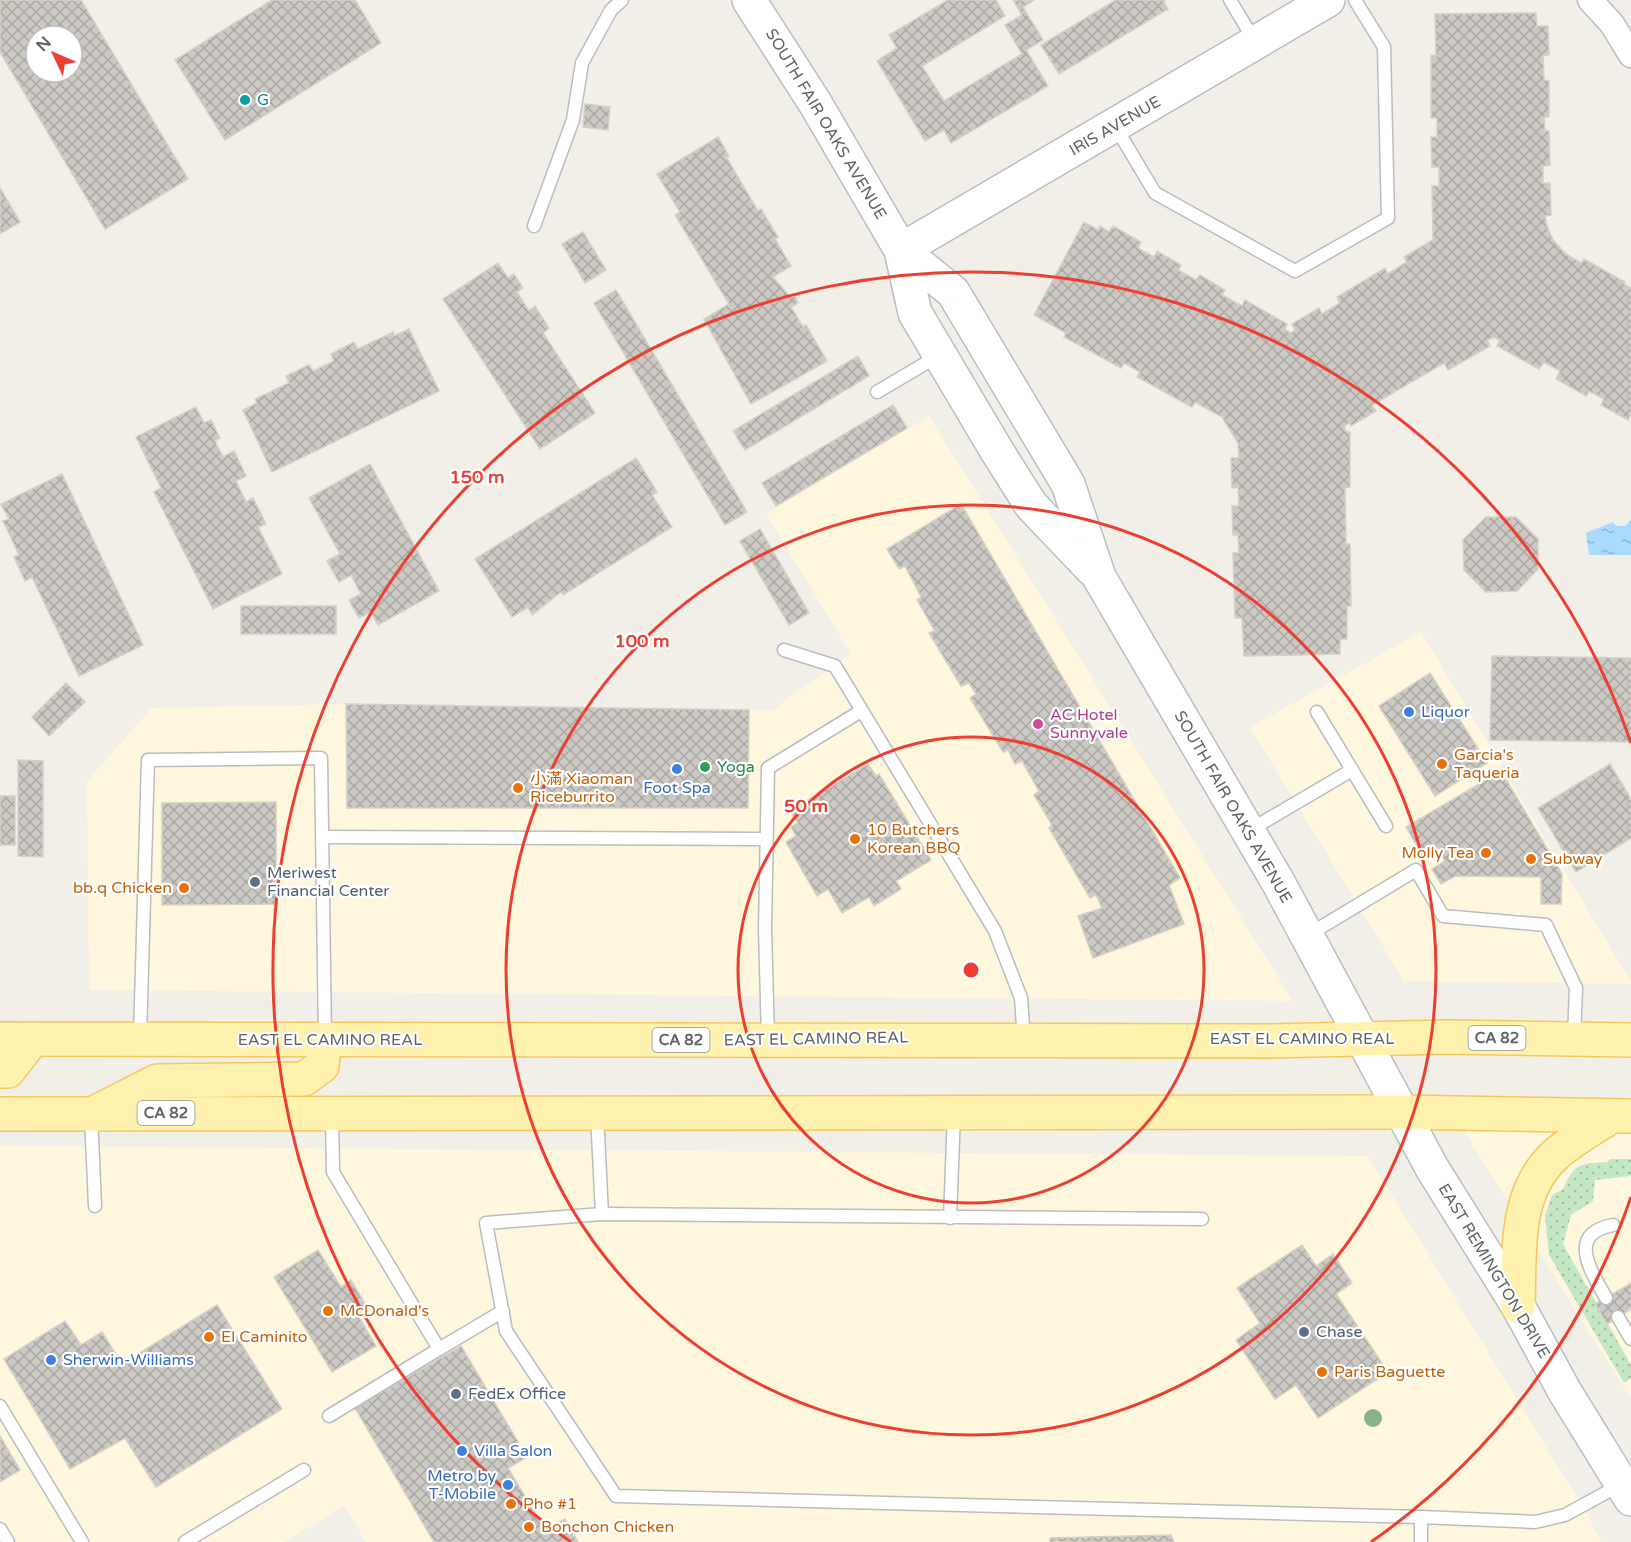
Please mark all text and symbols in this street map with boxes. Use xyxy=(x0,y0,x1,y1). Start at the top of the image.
north arrow xyxy=(24,24,84,84)
street label: SOUTH FAIR OAKS AVENUE xyxy=(761,25,891,223)
text: N xyxy=(32,33,56,56)
place label: G xyxy=(257,90,269,110)
street label: IRIS AVENUE xyxy=(1066,92,1164,160)
marker: G xyxy=(238,93,252,107)
text: 150 m xyxy=(449,466,505,488)
text: 100 m xyxy=(614,630,670,652)
place label: Liquor xyxy=(1421,702,1471,722)
place label: AC Hotel Sunnyvale xyxy=(1050,705,1128,743)
marker: Liquor xyxy=(1402,705,1416,719)
street label: SOUTH FAIR OAKS AVENUE xyxy=(1170,707,1296,907)
marker: AC Hotel Sunnyvale xyxy=(1031,717,1045,731)
place label: Garcia's Taqueria xyxy=(1454,745,1519,783)
place label: Yoga xyxy=(717,757,755,777)
marker: Garcia's Taqueria xyxy=(1435,757,1449,771)
marker: Yoga xyxy=(698,760,712,774)
marker: Foot Spa xyxy=(670,762,684,776)
place label: 小滿 Xiaoman Riceburrito xyxy=(530,769,633,807)
place label: Foot Spa xyxy=(643,778,711,798)
marker: 小滿 Xiaoman Riceburrito xyxy=(511,781,525,795)
text: 50 m xyxy=(784,795,828,817)
place label: 10 Butchers Korean BBQ xyxy=(867,820,960,858)
marker: 10 Butchers Korean BBQ xyxy=(848,832,862,846)
place label: Molly Tea xyxy=(1402,843,1474,863)
marker: Molly Tea xyxy=(1479,846,1493,860)
place label: Subway xyxy=(1543,849,1603,869)
marker: Subway xyxy=(1524,852,1538,866)
place label: Meriwest Financial Center xyxy=(267,863,390,901)
marker: Meriwest Financial Center xyxy=(248,875,262,889)
place label: bb.q Chicken xyxy=(73,878,172,898)
marker: bb.q Chicken xyxy=(177,881,191,895)
centre of rings xyxy=(961,960,981,980)
road number: CA 82 xyxy=(1468,1026,1526,1050)
street label: EAST EL CAMINO REAL xyxy=(723,1027,909,1051)
road number: CA 82 xyxy=(652,1028,710,1052)
street label: EAST EL CAMINO REAL xyxy=(1210,1029,1394,1049)
street label: EAST EL CAMINO REAL xyxy=(238,1030,422,1050)
road number: CA 82 xyxy=(138,1101,195,1125)
street label: EAST REMINGTON DRIVE xyxy=(1434,1180,1554,1362)
place label: McDonald's xyxy=(340,1301,429,1321)
marker: McDonald's xyxy=(321,1304,335,1318)
place label: Chase xyxy=(1316,1322,1363,1342)
marker: Chase xyxy=(1297,1325,1311,1339)
place label: El Caminito xyxy=(221,1327,308,1347)
marker: El Caminito xyxy=(202,1330,216,1344)
place label: Sherwin-Williams xyxy=(63,1350,194,1370)
marker: Sherwin-Williams xyxy=(44,1353,58,1367)
place label: Paris Baguette xyxy=(1334,1362,1445,1382)
marker: Paris Baguette xyxy=(1315,1365,1329,1379)
place label: FedEx Office xyxy=(468,1384,566,1404)
marker: FedEx Office xyxy=(449,1387,463,1401)
place label: Villa Salon xyxy=(474,1441,552,1461)
marker: Villa Salon xyxy=(455,1444,469,1458)
place label: Metro by T-Mobile xyxy=(427,1466,496,1504)
marker: Metro by T-Mobile xyxy=(501,1478,515,1492)
place label: Pho #1 xyxy=(523,1494,577,1514)
marker: Pho #1 xyxy=(504,1497,518,1511)
place label: Bonchon Chicken xyxy=(541,1517,674,1537)
marker: Bonchon Chicken xyxy=(522,1520,536,1534)

